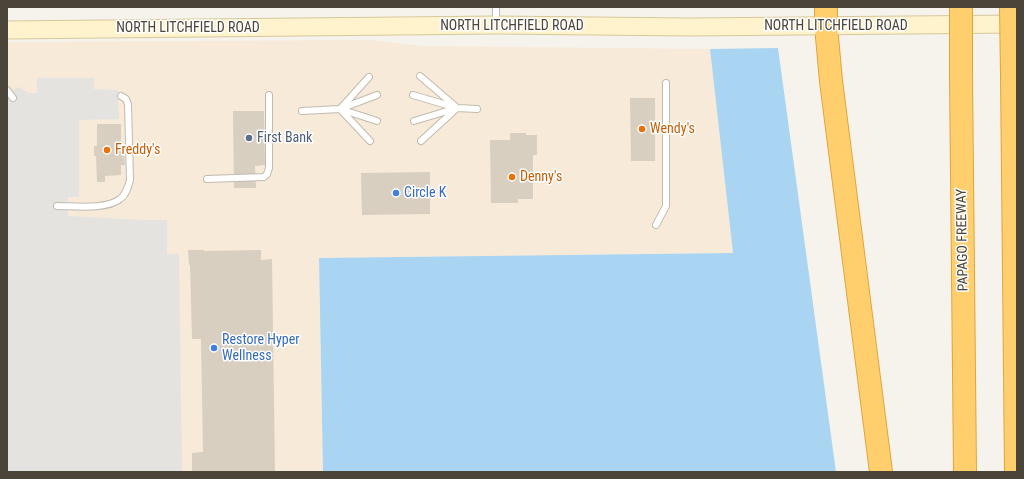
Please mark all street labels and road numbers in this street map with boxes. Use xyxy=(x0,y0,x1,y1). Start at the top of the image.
street label: NORTH LITCHFIELD ROAD xyxy=(440,18,584,34)
street label: NORTH LITCHFIELD ROAD xyxy=(764,18,908,34)
street label: NORTH LITCHFIELD ROAD xyxy=(116,20,260,36)
street label: PAPAGO FREEWAY xyxy=(954,188,972,292)

